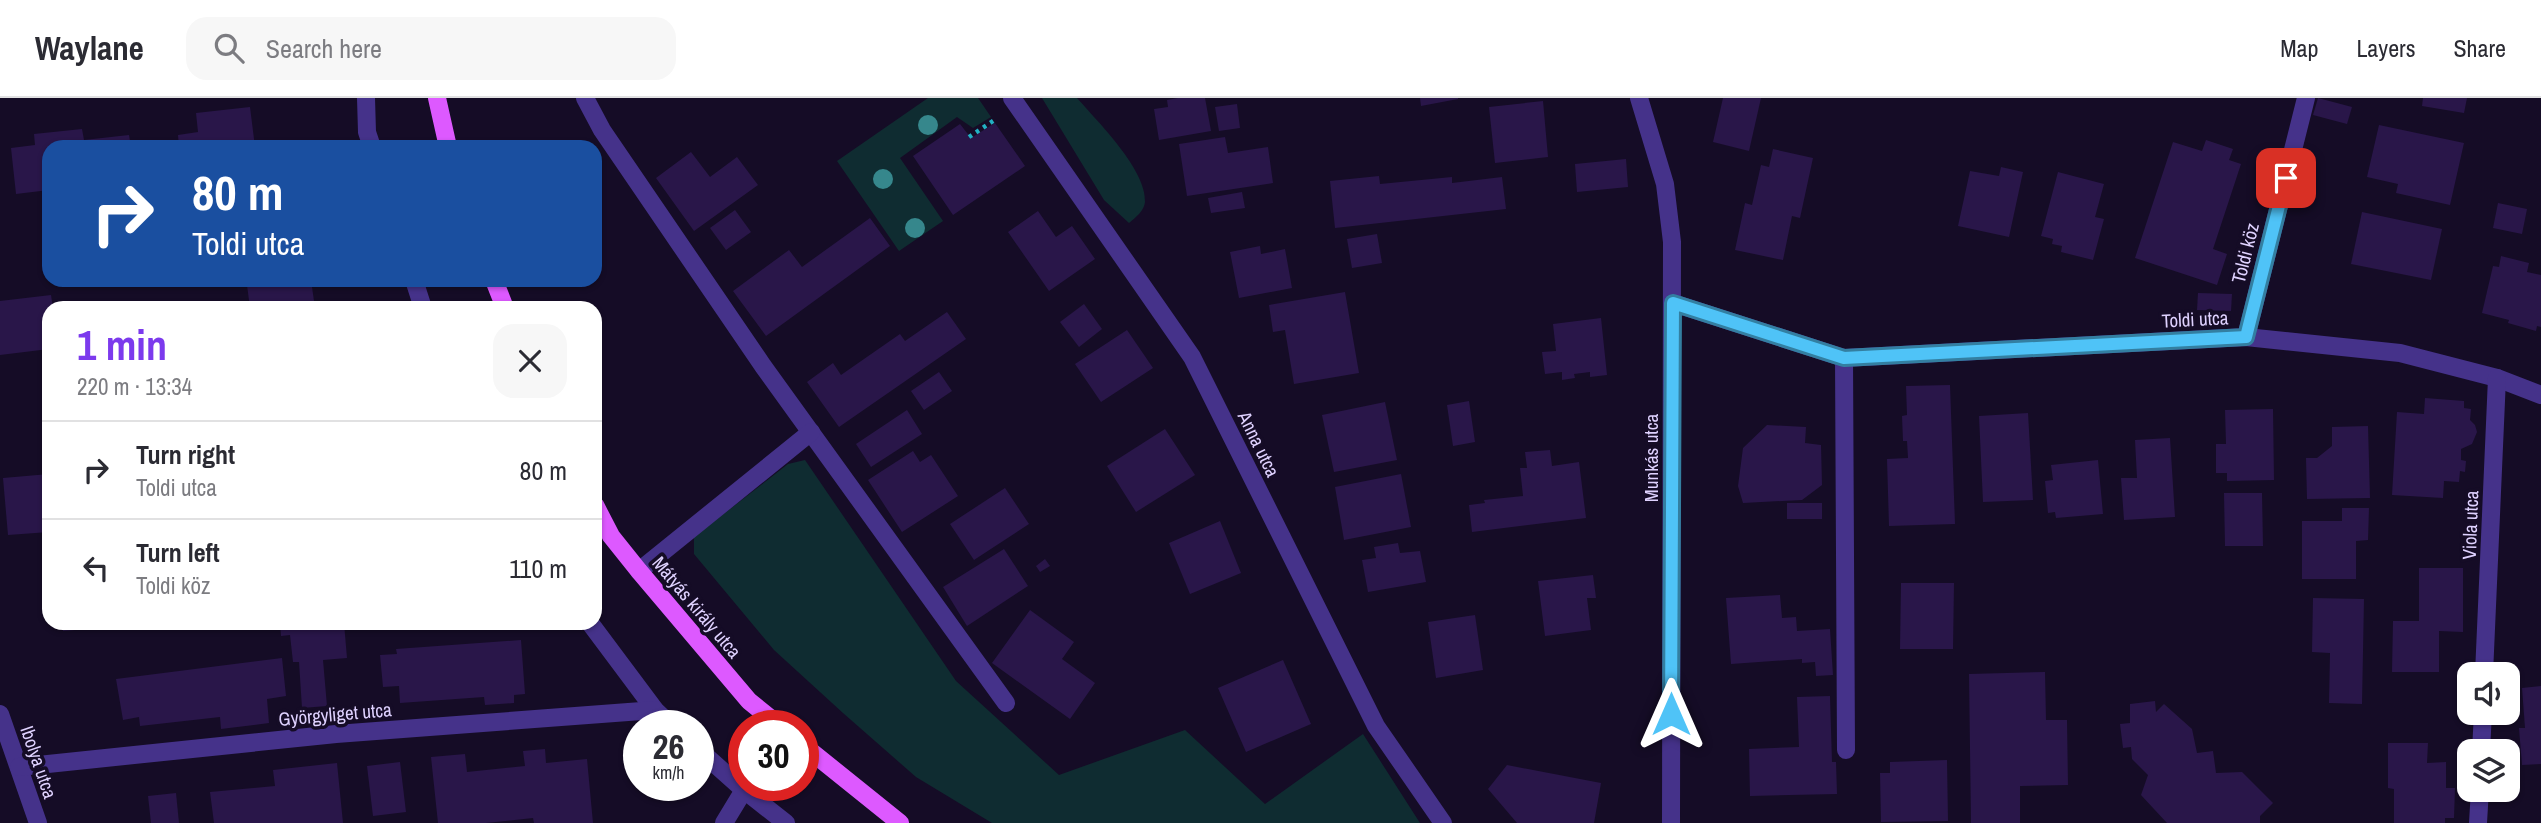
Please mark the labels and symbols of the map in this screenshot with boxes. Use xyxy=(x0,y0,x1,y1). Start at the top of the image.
pin xyxy=(2256,148,2316,208)
street label: Toldi köz xyxy=(2225,220,2265,286)
street label: Toldi utca xyxy=(2161,304,2229,334)
street label: Anna utca xyxy=(1231,406,1286,482)
street label: Munkás utca xyxy=(1638,414,1664,502)
street label: Viola utca xyxy=(2456,490,2484,560)
street label: Mátyás király utca xyxy=(647,551,748,664)
position arrow xyxy=(1634,677,1708,751)
street label: Györgyliget utca xyxy=(277,696,393,732)
speed limit sign: 30 xyxy=(728,710,819,801)
street label: Ibolya utca xyxy=(14,722,64,802)

